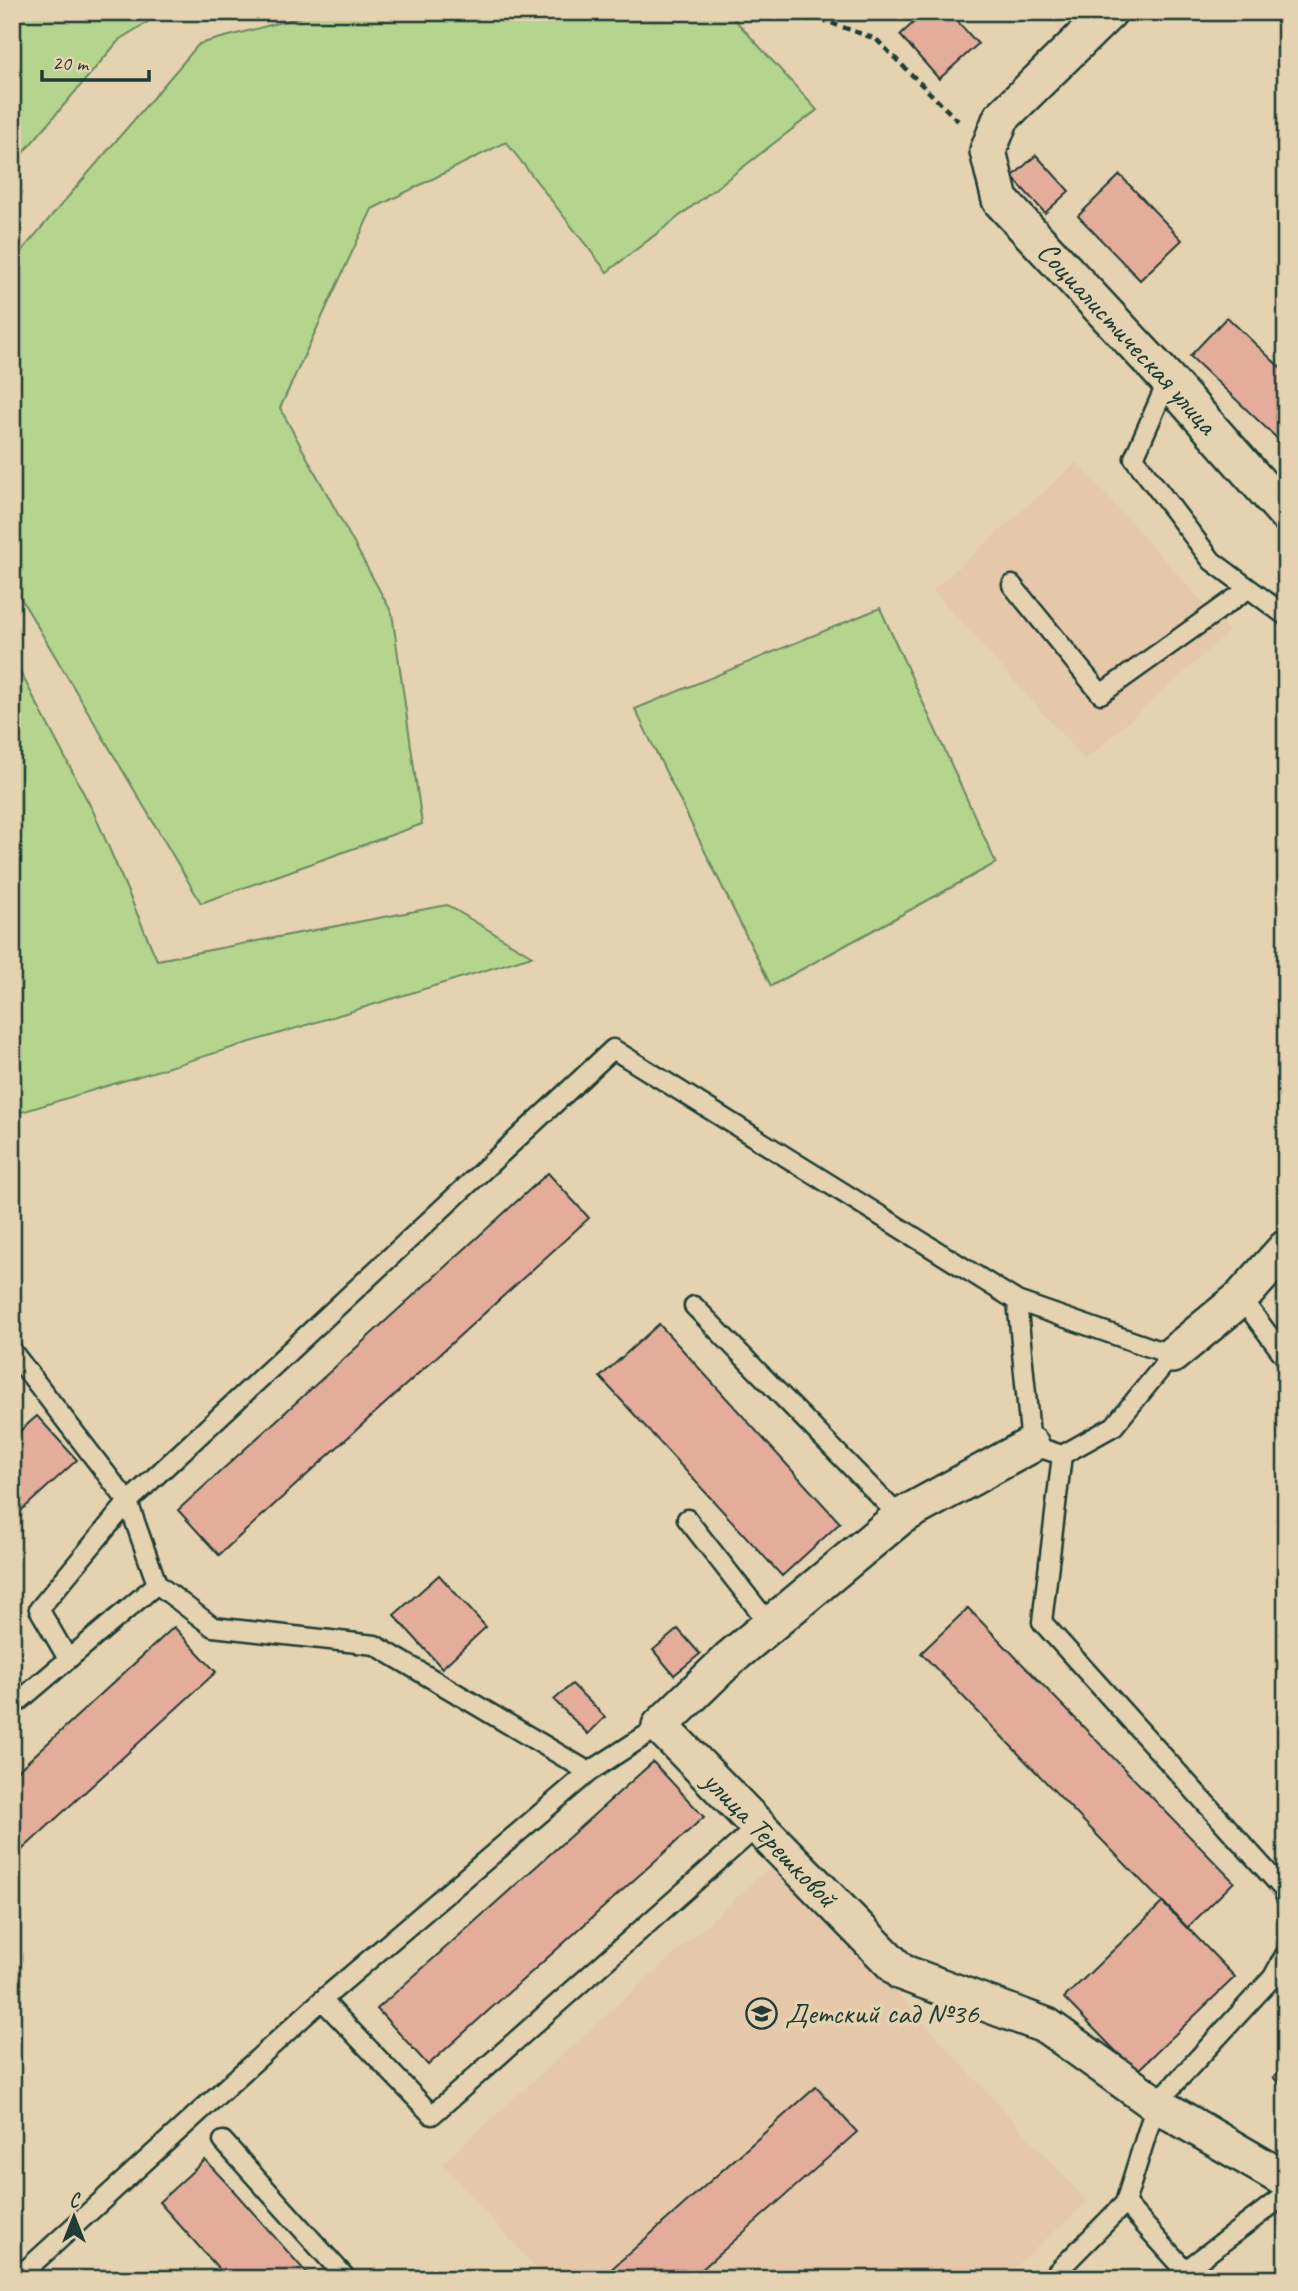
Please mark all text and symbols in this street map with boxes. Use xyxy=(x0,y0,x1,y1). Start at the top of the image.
scale bar xyxy=(42,38,149,82)
text: 20 m xyxy=(52,50,90,76)
street label: Социалистическая улица xyxy=(1029,233,1227,444)
street label: улица Терешковой xyxy=(694,1761,847,1917)
place label: Детский сад №36 xyxy=(785,1994,980,2032)
school or university icon: Детский сад №36 xyxy=(745,1996,779,2030)
north arrow xyxy=(38,2182,108,2252)
text: С xyxy=(69,2189,81,2213)

